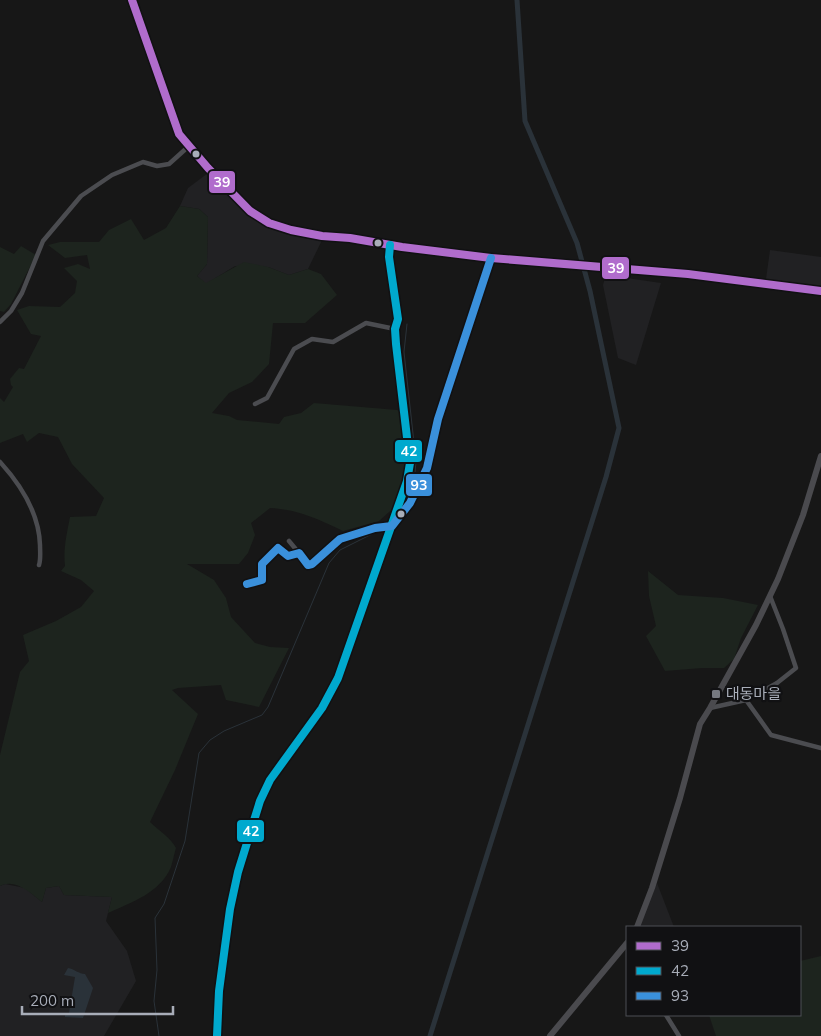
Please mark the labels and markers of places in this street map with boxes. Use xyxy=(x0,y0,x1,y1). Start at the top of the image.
unlabelled marker xyxy=(191,149,201,159)
unlabelled marker xyxy=(373,238,383,248)
unlabelled marker xyxy=(396,509,406,519)
place label: 대동마을 xyxy=(726,684,781,703)
marker: 대동마을 xyxy=(710,688,722,700)

